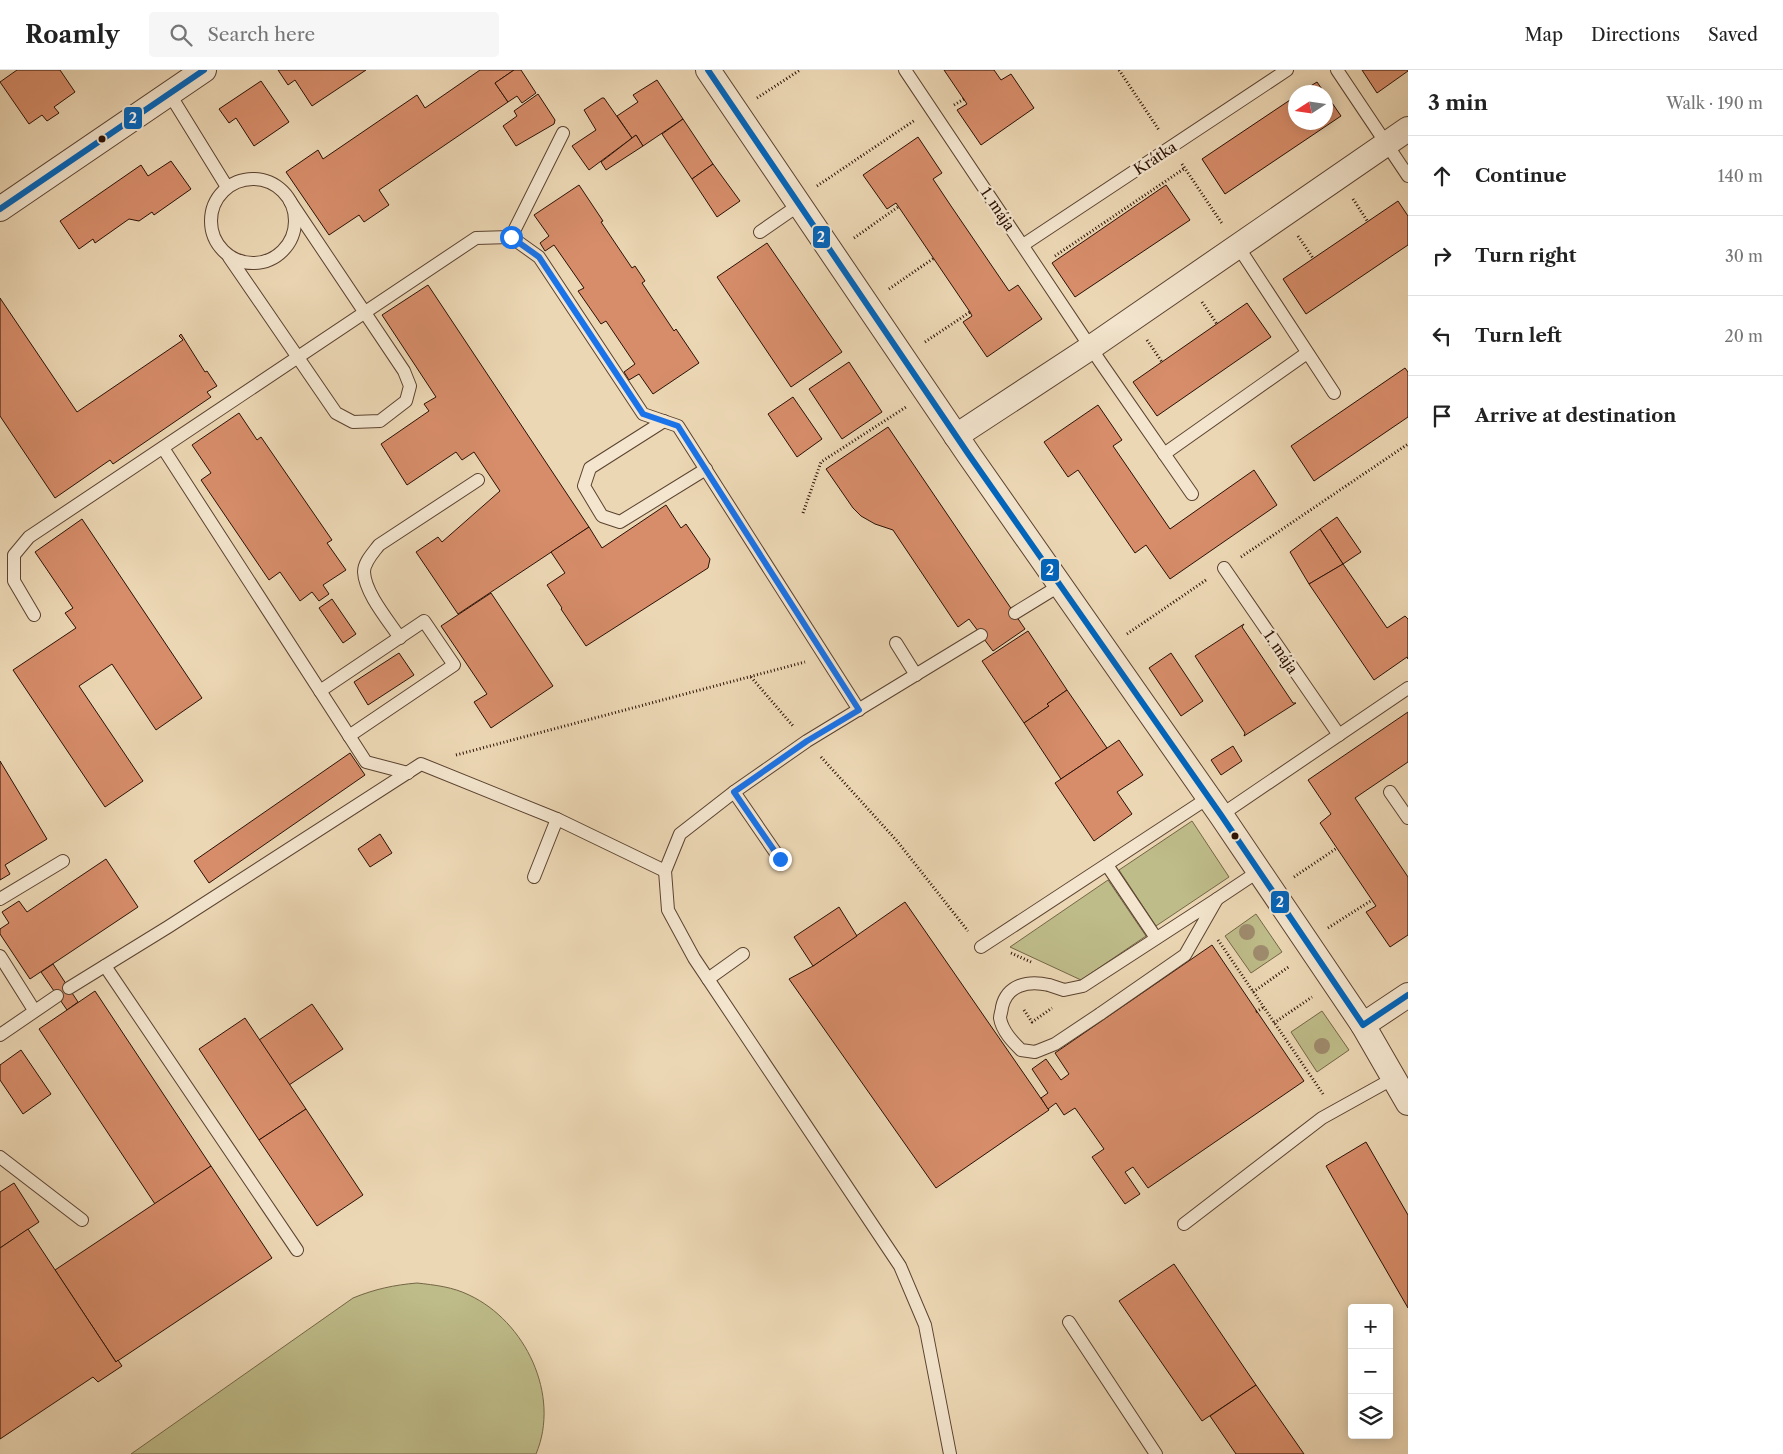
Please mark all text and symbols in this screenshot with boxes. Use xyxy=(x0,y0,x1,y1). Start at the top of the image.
search box xyxy=(149,12,499,57)
text: Roamly xyxy=(25,20,119,49)
icon: search xyxy=(167,21,195,49)
text: Search here xyxy=(207,23,315,46)
text: Map xyxy=(1524,24,1563,46)
text: Directions xyxy=(1591,24,1680,46)
text: Saved xyxy=(1708,24,1758,46)
north arrow xyxy=(1288,85,1333,130)
text: 3 min xyxy=(1428,90,1488,115)
text: Walk · 190 m xyxy=(1666,93,1763,113)
line badge: 2 xyxy=(123,106,143,130)
text: 2 xyxy=(129,109,137,127)
unlabelled marker xyxy=(97,134,107,144)
street label: Krátka xyxy=(1130,137,1180,179)
icon: ahead xyxy=(1428,162,1456,190)
text: Continue xyxy=(1475,164,1567,187)
text: 140 m xyxy=(1718,166,1763,186)
street label: 1. mája xyxy=(977,184,1019,234)
line badge: 2 xyxy=(812,225,831,249)
route start xyxy=(500,226,523,249)
text: 2 xyxy=(817,228,825,246)
icon: right xyxy=(1428,242,1456,270)
text: Turn right xyxy=(1475,244,1576,267)
text: 30 m xyxy=(1725,246,1763,266)
icon: left xyxy=(1428,322,1456,350)
text: Turn left xyxy=(1475,324,1562,347)
text: 20 m xyxy=(1724,326,1763,346)
icon: arrive xyxy=(1428,402,1456,430)
text: Arrive at destination xyxy=(1475,404,1676,427)
line badge: 2 xyxy=(1040,558,1060,582)
text: 2 xyxy=(1046,561,1054,579)
street label: 1. mája xyxy=(1260,627,1302,677)
unlabelled marker xyxy=(1230,831,1240,841)
route end xyxy=(769,848,792,871)
line badge: 2 xyxy=(1270,890,1290,914)
text: 2 xyxy=(1276,893,1284,911)
map controls xyxy=(1348,1304,1393,1439)
button: + xyxy=(1348,1304,1393,1349)
button: − xyxy=(1348,1349,1393,1394)
button: layers xyxy=(1348,1394,1393,1439)

